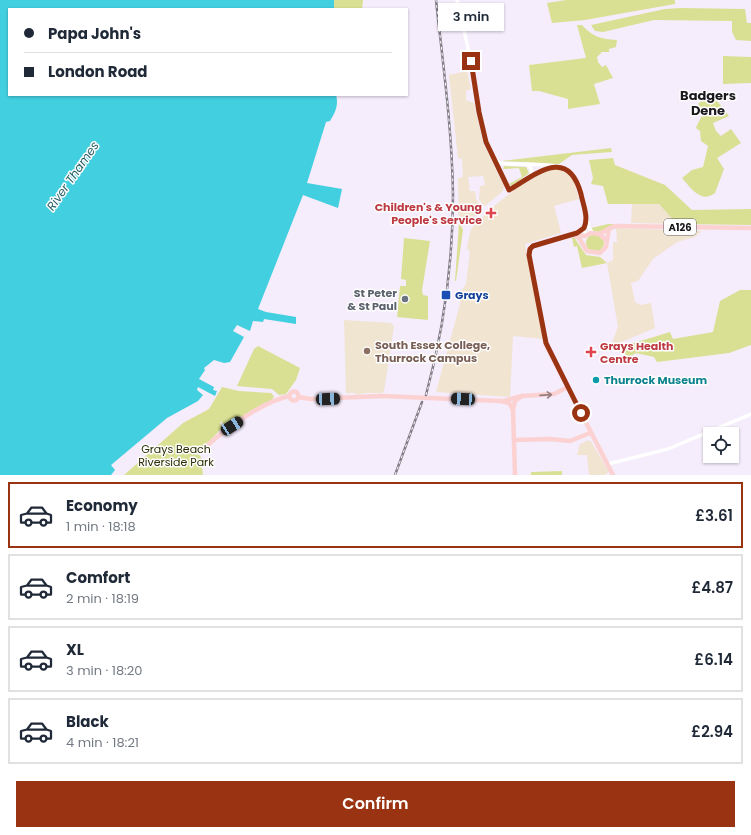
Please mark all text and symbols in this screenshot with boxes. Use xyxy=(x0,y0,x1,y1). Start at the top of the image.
callout: 3 min xyxy=(438,3,504,31)
text: 3 min xyxy=(453,7,489,26)
text: Papa John's xyxy=(48,23,141,44)
route end xyxy=(462,52,480,70)
text: London Road xyxy=(48,61,148,82)
district label: Badgers Dene xyxy=(680,86,736,120)
water label: River Thames xyxy=(42,138,103,214)
place label: Children's & Young People's Service xyxy=(375,199,482,228)
marker: Children's & Young People's Service xyxy=(485,207,497,219)
road number: A126 xyxy=(664,219,696,235)
place label: St Peter & St Paul xyxy=(347,285,397,314)
place label: Grays xyxy=(455,287,489,303)
marker: Grays xyxy=(440,289,452,301)
marker: St Peter & St Paul xyxy=(400,294,410,304)
place label: South Essex College, Thurrock Campus xyxy=(375,337,490,366)
place label: Grays Health Centre xyxy=(600,338,673,367)
marker: South Essex College, Thurrock Campus xyxy=(362,346,372,356)
marker: Grays Health Centre xyxy=(585,346,597,358)
place label: Thurrock Museum xyxy=(604,372,707,388)
marker: Thurrock Museum xyxy=(591,375,601,385)
one-way arrow xyxy=(539,391,552,398)
car xyxy=(451,392,475,406)
car xyxy=(316,393,340,405)
route start xyxy=(572,404,590,422)
car xyxy=(219,414,245,438)
map controls xyxy=(703,427,739,463)
button: locate xyxy=(703,427,739,463)
park label: Grays Beach Riverside Park xyxy=(138,441,214,470)
text: Economy xyxy=(66,495,138,516)
icon: car xyxy=(18,497,54,533)
text: £3.61 xyxy=(695,505,733,526)
text: 1 min · 18:18 xyxy=(66,517,136,536)
text: Comfort xyxy=(66,567,130,588)
icon: car xyxy=(18,569,54,605)
text: £4.87 xyxy=(692,577,733,598)
text: 2 min · 18:19 xyxy=(66,589,139,608)
text: XL xyxy=(66,639,84,660)
icon: car xyxy=(18,641,54,677)
text: £6.14 xyxy=(694,649,733,670)
text: 3 min · 18:20 xyxy=(66,661,143,680)
text: Black xyxy=(66,711,109,732)
icon: car xyxy=(18,713,54,749)
text: £2.94 xyxy=(691,721,733,742)
text: 4 min · 18:21 xyxy=(66,733,139,752)
button: Confirm xyxy=(16,781,735,827)

